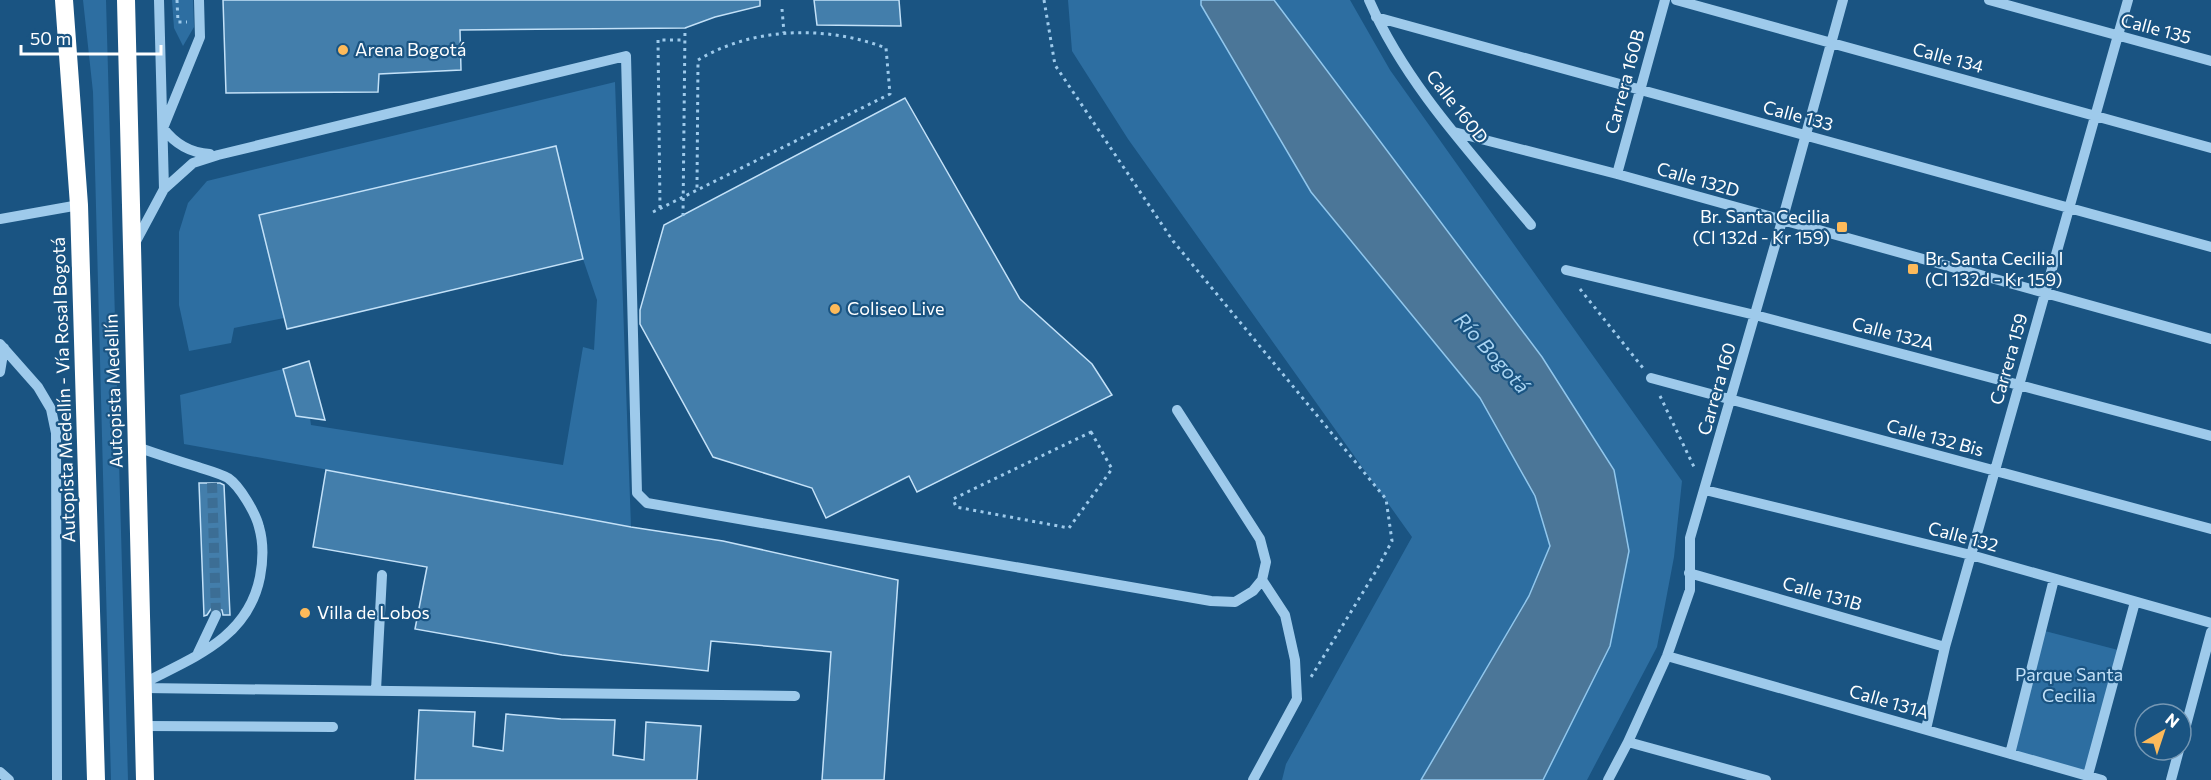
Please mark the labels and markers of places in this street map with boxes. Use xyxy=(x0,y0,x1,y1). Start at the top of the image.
place label: Arena Bogotá xyxy=(355,38,466,60)
marker: Arena Bogotá xyxy=(336,43,350,57)
place label: Br. Santa Cecilia (Cl 132d - Kr 159) xyxy=(1693,205,1830,248)
marker: Br. Santa Cecilia (Cl 132d - Kr 159) xyxy=(1835,220,1849,234)
place label: Br. Santa Cecilia I (Cl 132d - Kr 159) xyxy=(1925,247,2064,290)
marker: Br. Santa Cecilia I (Cl 132d - Kr 159) xyxy=(1906,262,1920,276)
place label: Coliseo Live xyxy=(847,297,945,319)
marker: Coliseo Live xyxy=(828,302,842,316)
place label: Villa de Lobos xyxy=(317,601,430,623)
marker: Villa de Lobos xyxy=(298,606,312,620)

